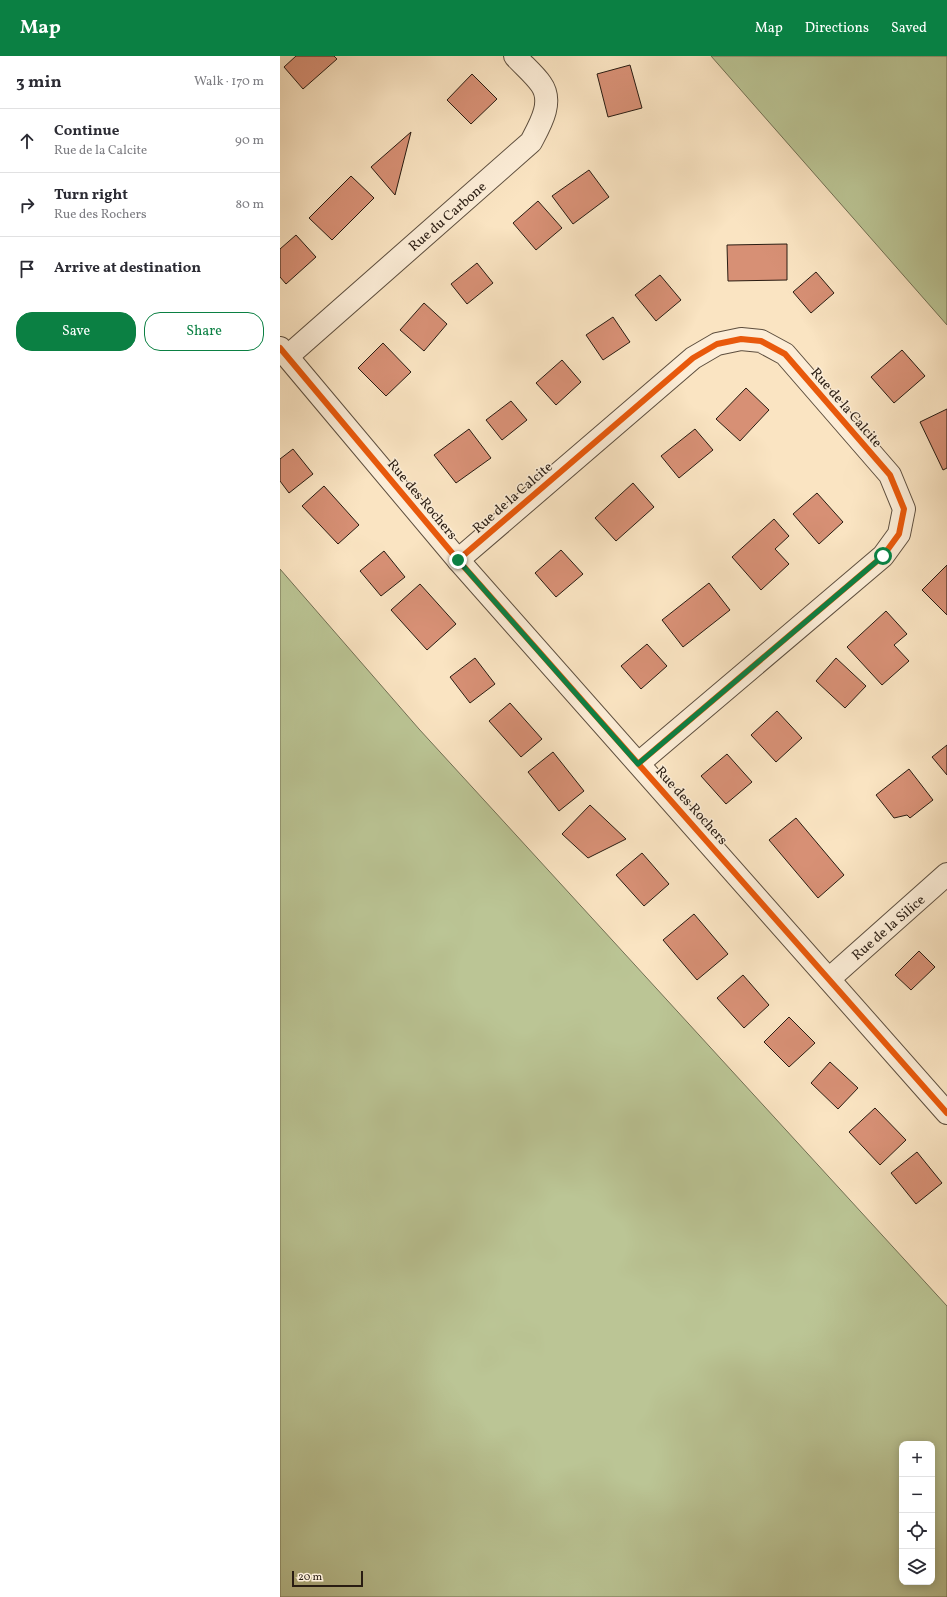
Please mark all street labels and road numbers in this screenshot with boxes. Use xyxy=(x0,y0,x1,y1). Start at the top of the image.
street label: Rue du Carbone xyxy=(405,178,491,256)
street label: Rue de la Calcite xyxy=(806,364,886,452)
street label: Rue des Rochers xyxy=(383,456,461,544)
street label: Rue de la Calcite xyxy=(469,458,557,538)
street label: Rue des Rochers xyxy=(650,763,731,849)
street label: Rue de la Silice xyxy=(848,891,930,965)

